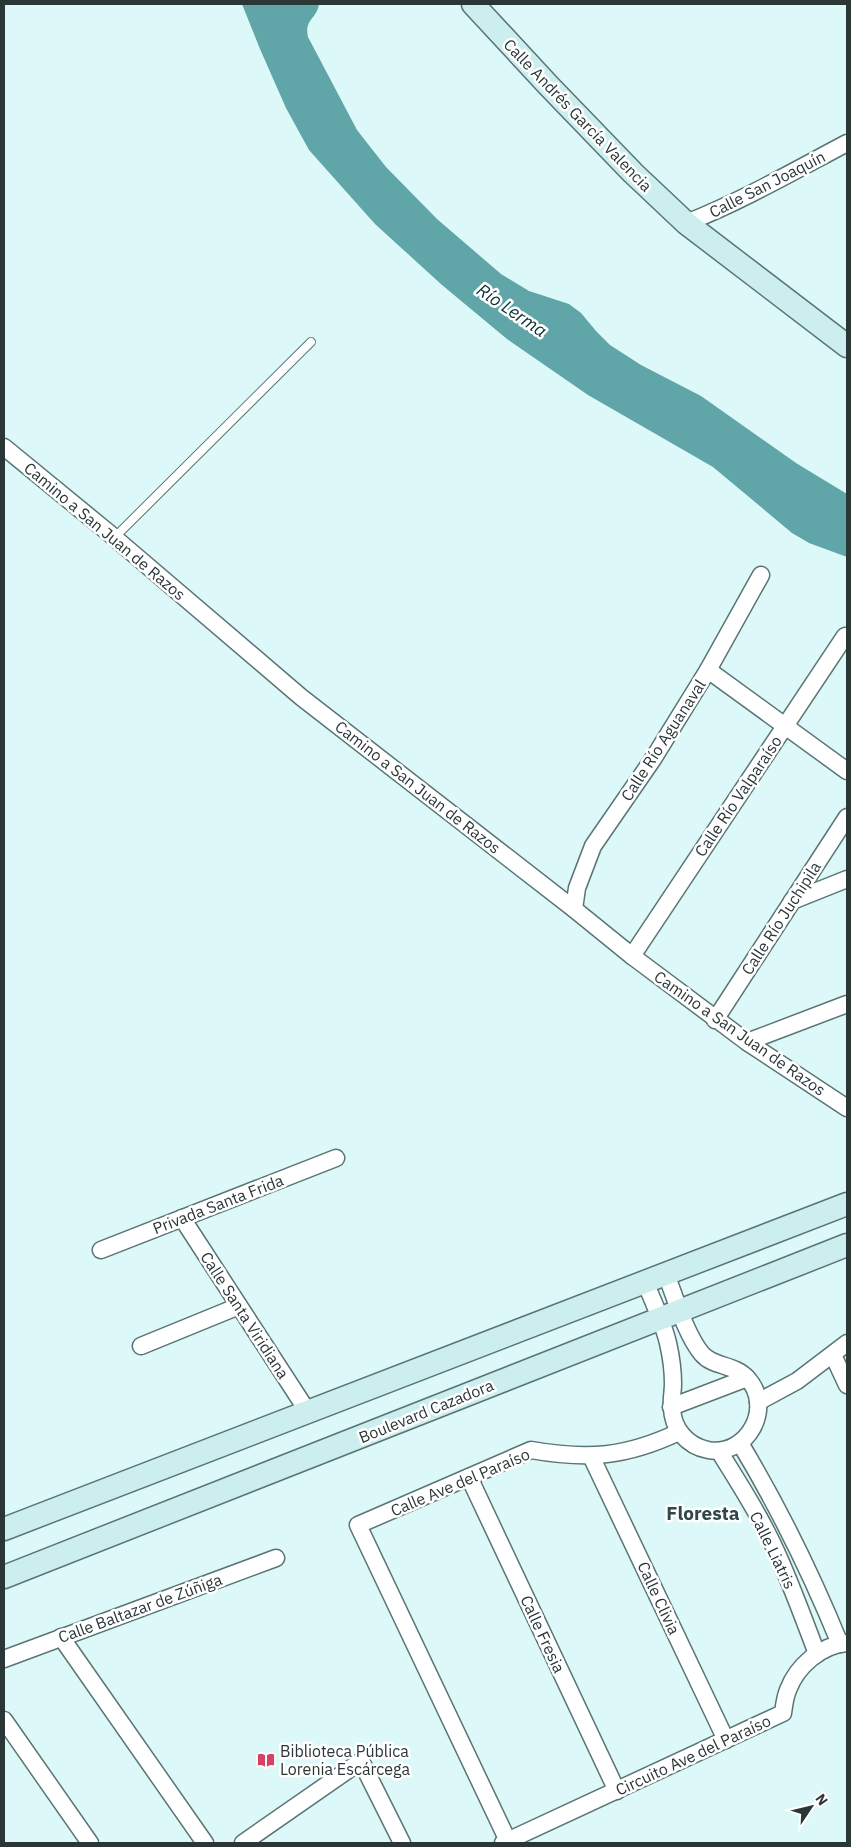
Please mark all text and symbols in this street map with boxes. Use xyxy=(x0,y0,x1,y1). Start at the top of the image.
street label: Calle Andrés García Valencia xyxy=(500,34,657,196)
street label: Calle San Joaquín xyxy=(706,146,828,222)
water label: Río Lerma xyxy=(472,278,552,342)
street label: Camino a San Juan de Razos xyxy=(20,458,190,604)
street label: Calle Río Aguanaval xyxy=(616,675,710,805)
street label: Camino a San Juan de Razos xyxy=(331,716,505,858)
street label: Calle Río Valparaíso xyxy=(690,732,786,860)
street label: Calle Río Juchipila xyxy=(737,857,825,978)
street label: Camino a San Juan de Razos xyxy=(651,966,829,1100)
street label: Privada Santa Frida xyxy=(150,1170,287,1238)
street label: Calle Santa Viridiana xyxy=(196,1248,294,1383)
street label: Boulevard Cazadora xyxy=(356,1375,497,1447)
street label: Calle Ave del Paraíso xyxy=(387,1444,533,1520)
district label: Floresta xyxy=(666,1501,740,1525)
street label: Calle Liatris xyxy=(746,1508,800,1592)
street label: Calle Clivia xyxy=(633,1558,685,1638)
street label: Calle Baltazar de Zúñiga xyxy=(55,1569,225,1647)
street label: Calle Fresia xyxy=(516,1592,570,1676)
street label: Circuito Ave del Paraíso xyxy=(612,1710,774,1800)
place label: Biblioteca Pública Lorenia Escárcega xyxy=(280,1741,410,1779)
library icon: Biblioteca Pública Lorenia Escárcega xyxy=(256,1750,276,1770)
north arrow xyxy=(786,1782,836,1832)
text: N xyxy=(811,1790,832,1809)

